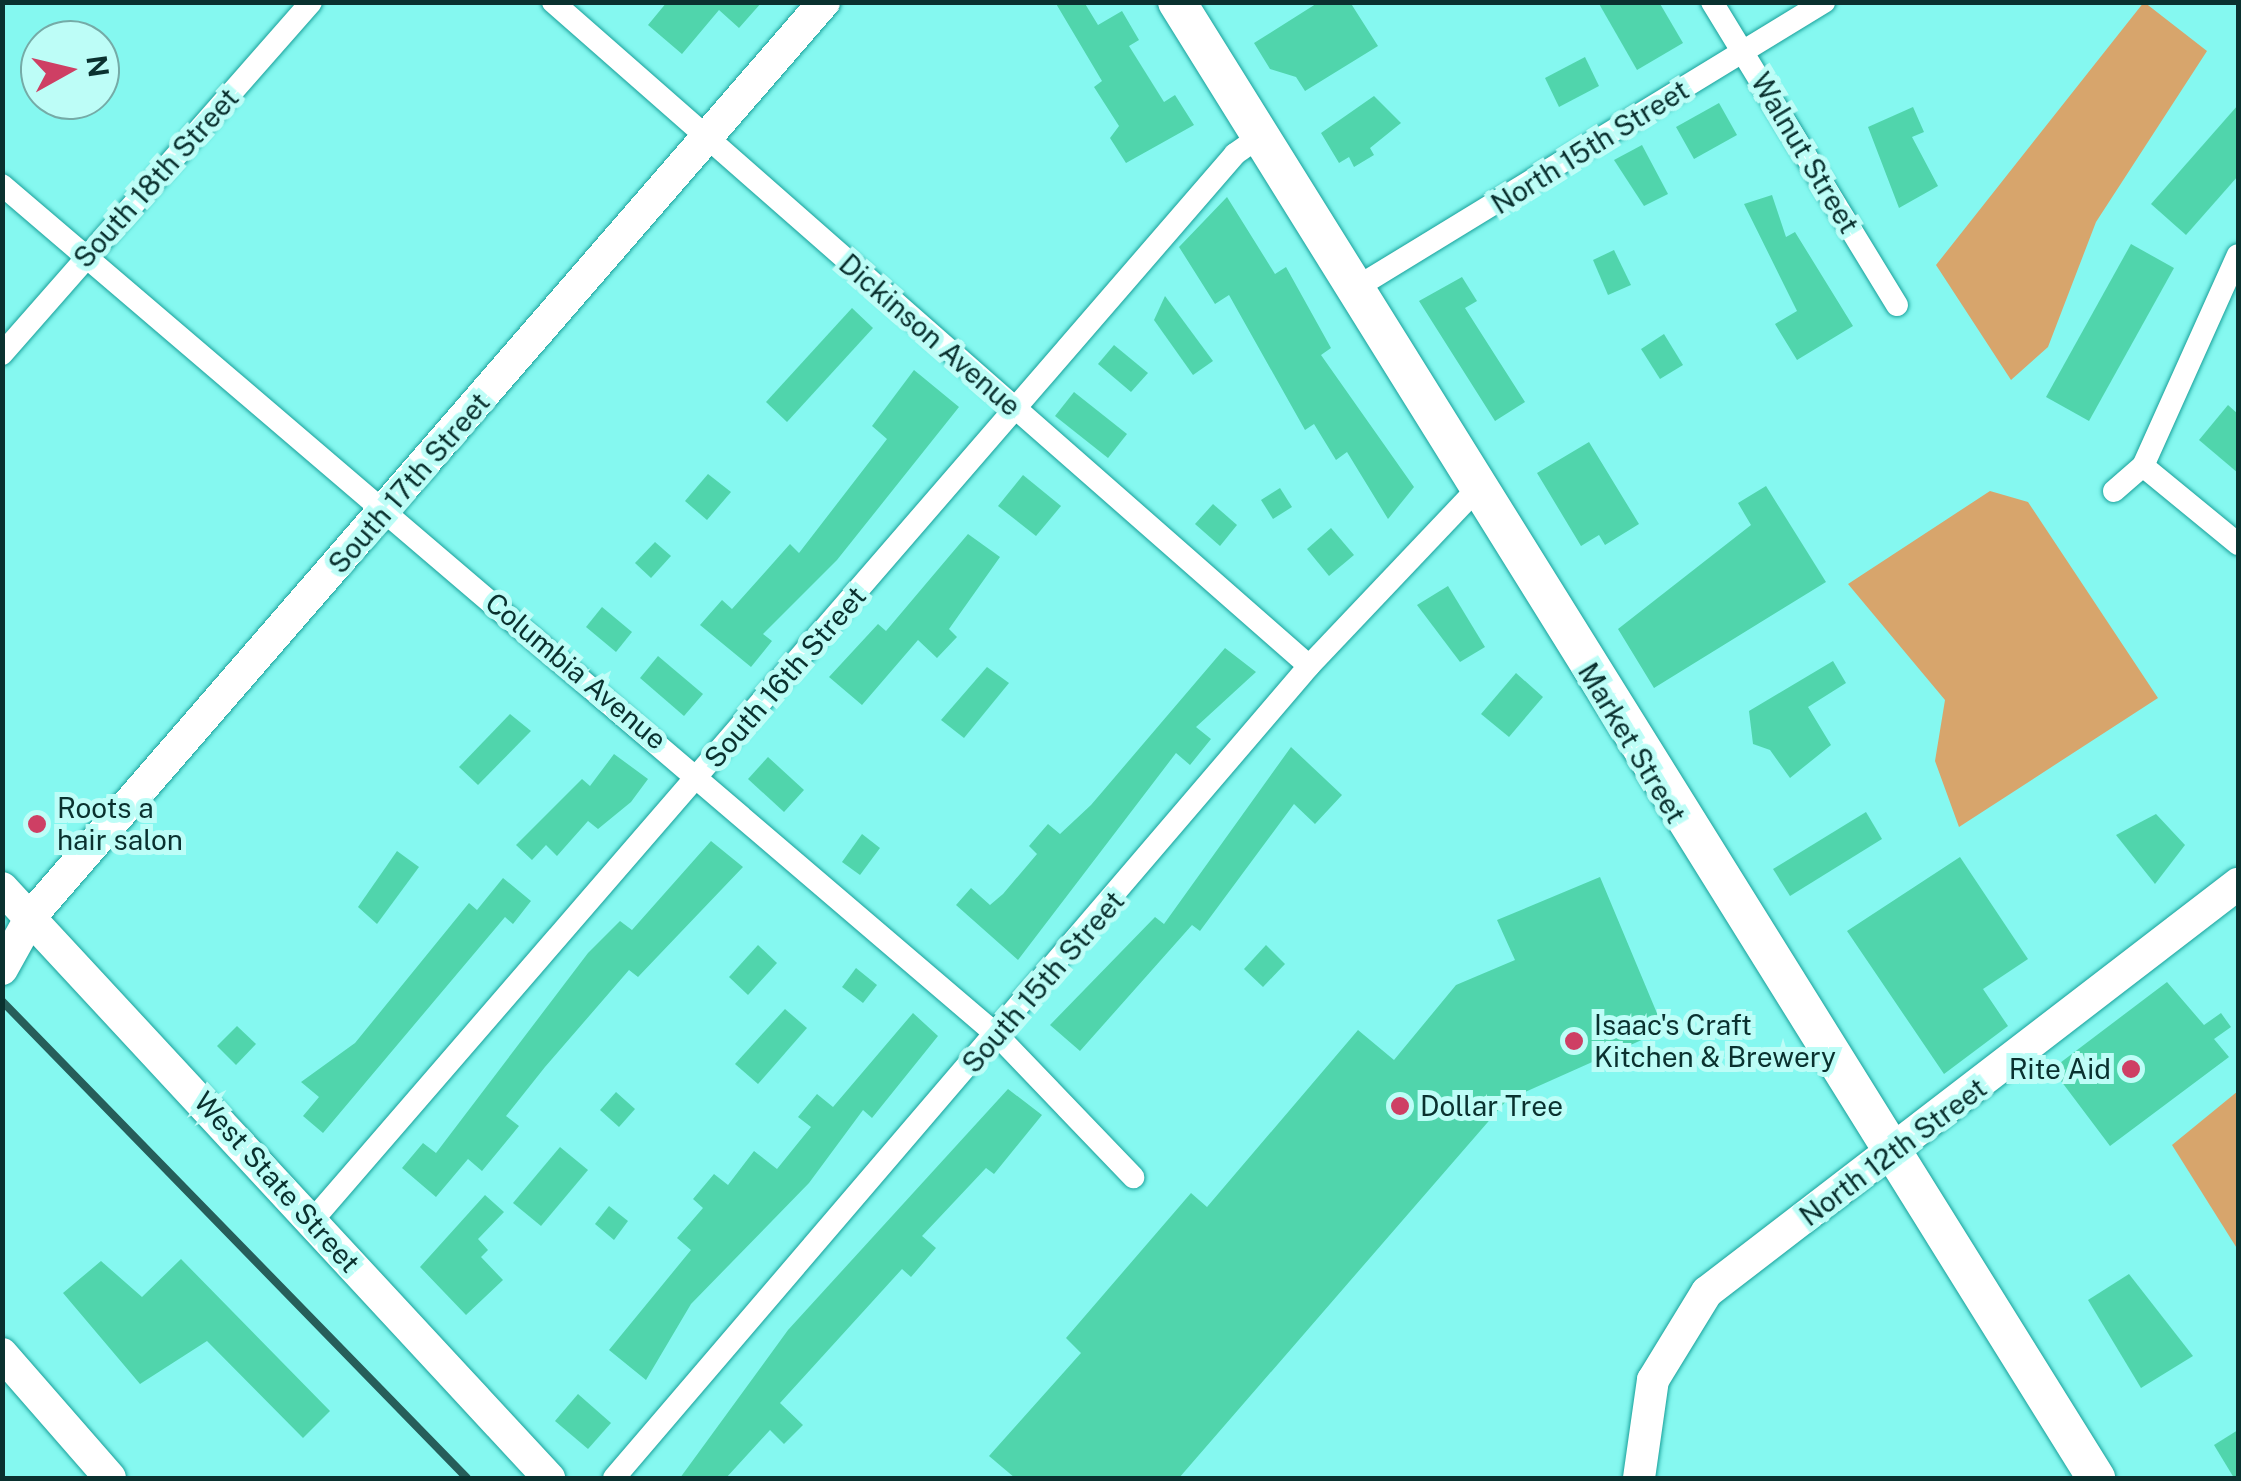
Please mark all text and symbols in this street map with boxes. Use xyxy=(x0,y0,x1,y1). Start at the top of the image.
north arrow xyxy=(20,20,120,120)
text: N xyxy=(80,53,116,79)
street label: Walnut Street xyxy=(1744,67,1866,239)
street label: North 15th Street xyxy=(1485,73,1695,221)
street label: South 18th Street xyxy=(67,81,245,275)
street label: Dickinson Avenue xyxy=(832,247,1028,423)
street label: South 17th Street xyxy=(321,386,497,580)
street label: South 16th Street xyxy=(697,580,873,774)
street label: Columbia Avenue xyxy=(479,586,673,756)
street label: Market Street xyxy=(1571,657,1693,829)
place label: Roots a hair salon xyxy=(57,791,183,857)
marker: Roots a hair salon xyxy=(26,813,48,835)
street label: South 15th Street xyxy=(955,884,1131,1080)
place label: Isaac's Craft Kitchen & Brewery xyxy=(1594,1008,1836,1074)
marker: Isaac's Craft Kitchen & Brewery xyxy=(1563,1030,1585,1052)
place label: Rite Aid xyxy=(2009,1052,2111,1086)
marker: Rite Aid xyxy=(2120,1058,2142,1080)
street label: North 12th Street xyxy=(1793,1071,1993,1233)
street label: West State Street xyxy=(187,1085,367,1279)
place label: Dollar Tree xyxy=(1420,1089,1563,1123)
marker: Dollar Tree xyxy=(1389,1095,1411,1117)

